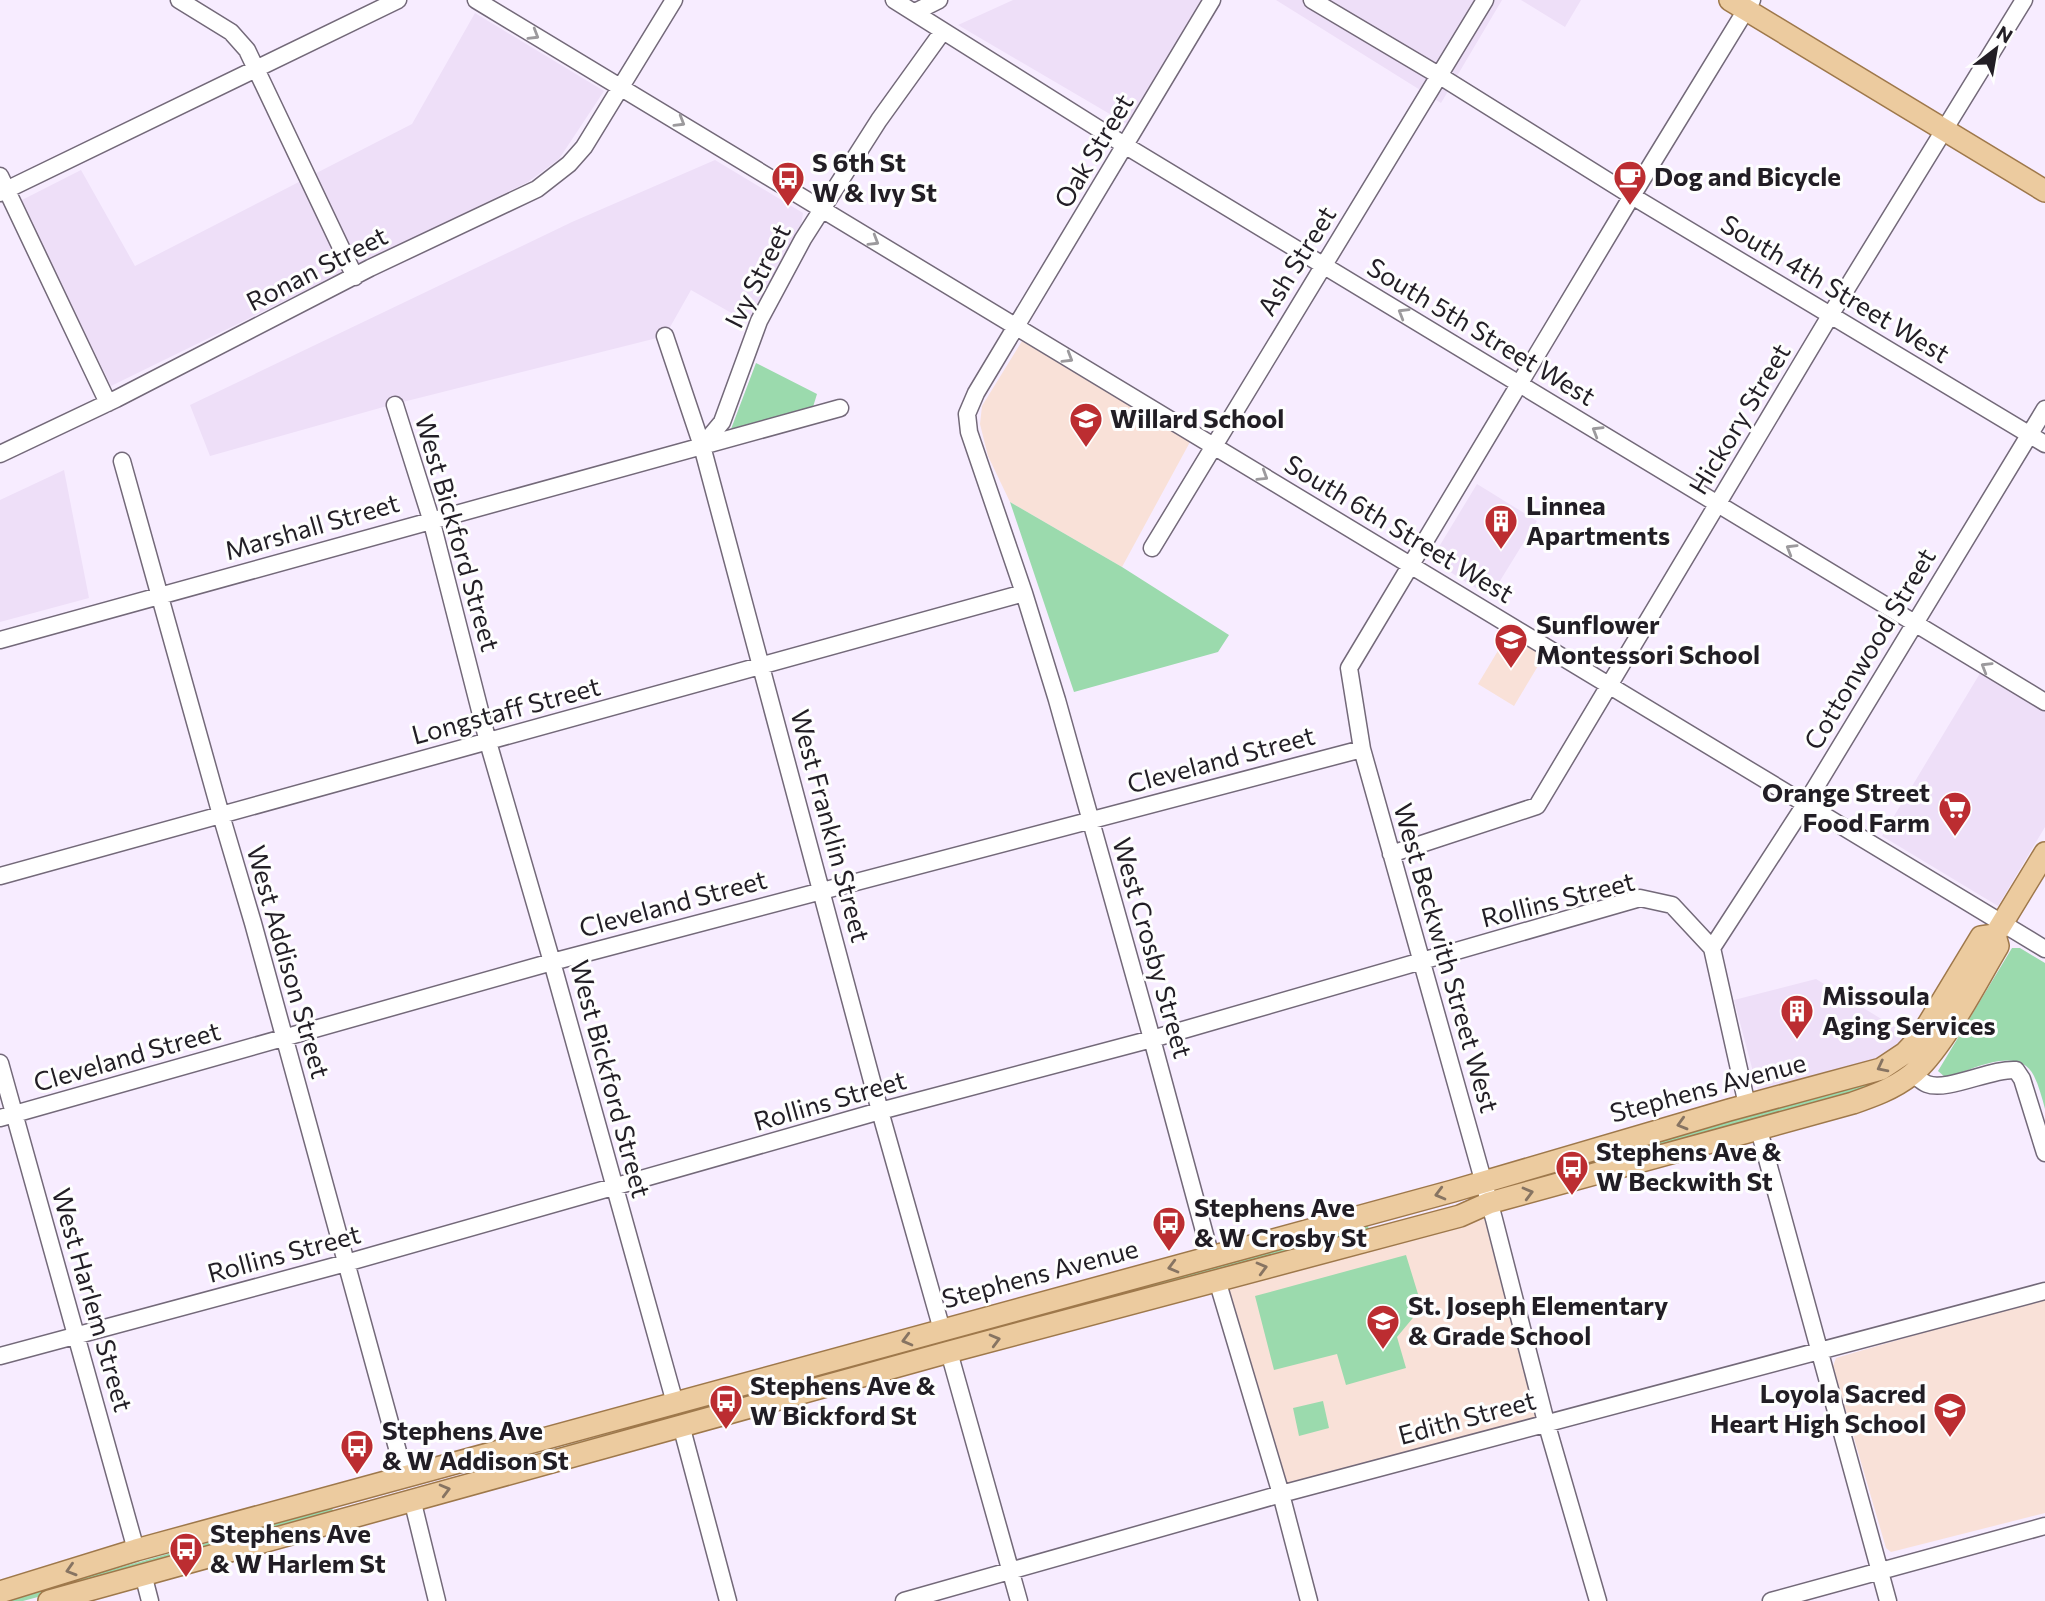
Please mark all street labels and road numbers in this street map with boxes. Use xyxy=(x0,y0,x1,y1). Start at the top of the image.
street label: Oak Street xyxy=(1047,88,1139,213)
street label: Ash Street xyxy=(1250,200,1341,321)
street label: South 4th Street West xyxy=(1716,207,1956,368)
street label: Ivy Street xyxy=(717,218,796,332)
street label: Ronan Street xyxy=(241,219,392,316)
street label: South 5th Street West xyxy=(1362,250,1601,411)
street label: Hickory Street xyxy=(1682,337,1796,499)
street label: West Bickford Street xyxy=(410,411,507,655)
street label: South 6th Street West xyxy=(1280,447,1520,608)
street label: Marshall Street xyxy=(221,486,402,565)
street label: Cottonwood Street xyxy=(1796,542,1941,755)
street label: Longstaff Street xyxy=(408,669,603,750)
street label: West Franklin Street xyxy=(785,706,877,945)
street label: Cleveland Street xyxy=(1123,719,1318,798)
street label: West Beckwith Street West xyxy=(1388,799,1507,1116)
street label: West Crosby Street xyxy=(1107,834,1200,1061)
street label: West Addison Street xyxy=(241,842,338,1082)
street label: Cleveland Street xyxy=(575,863,770,942)
street label: Rollins Street xyxy=(1478,864,1638,933)
street label: West Bickford Street xyxy=(565,956,658,1201)
street label: Cleveland Street xyxy=(30,1014,224,1097)
street label: Stephens Avenue xyxy=(1606,1045,1809,1128)
street label: Rollins Street xyxy=(750,1063,909,1136)
street label: West Harlem Street xyxy=(47,1184,140,1415)
street label: Rollins Street xyxy=(204,1217,364,1288)
street label: Stephens Avenue xyxy=(938,1231,1141,1314)
street label: Edith Street xyxy=(1394,1383,1539,1450)

